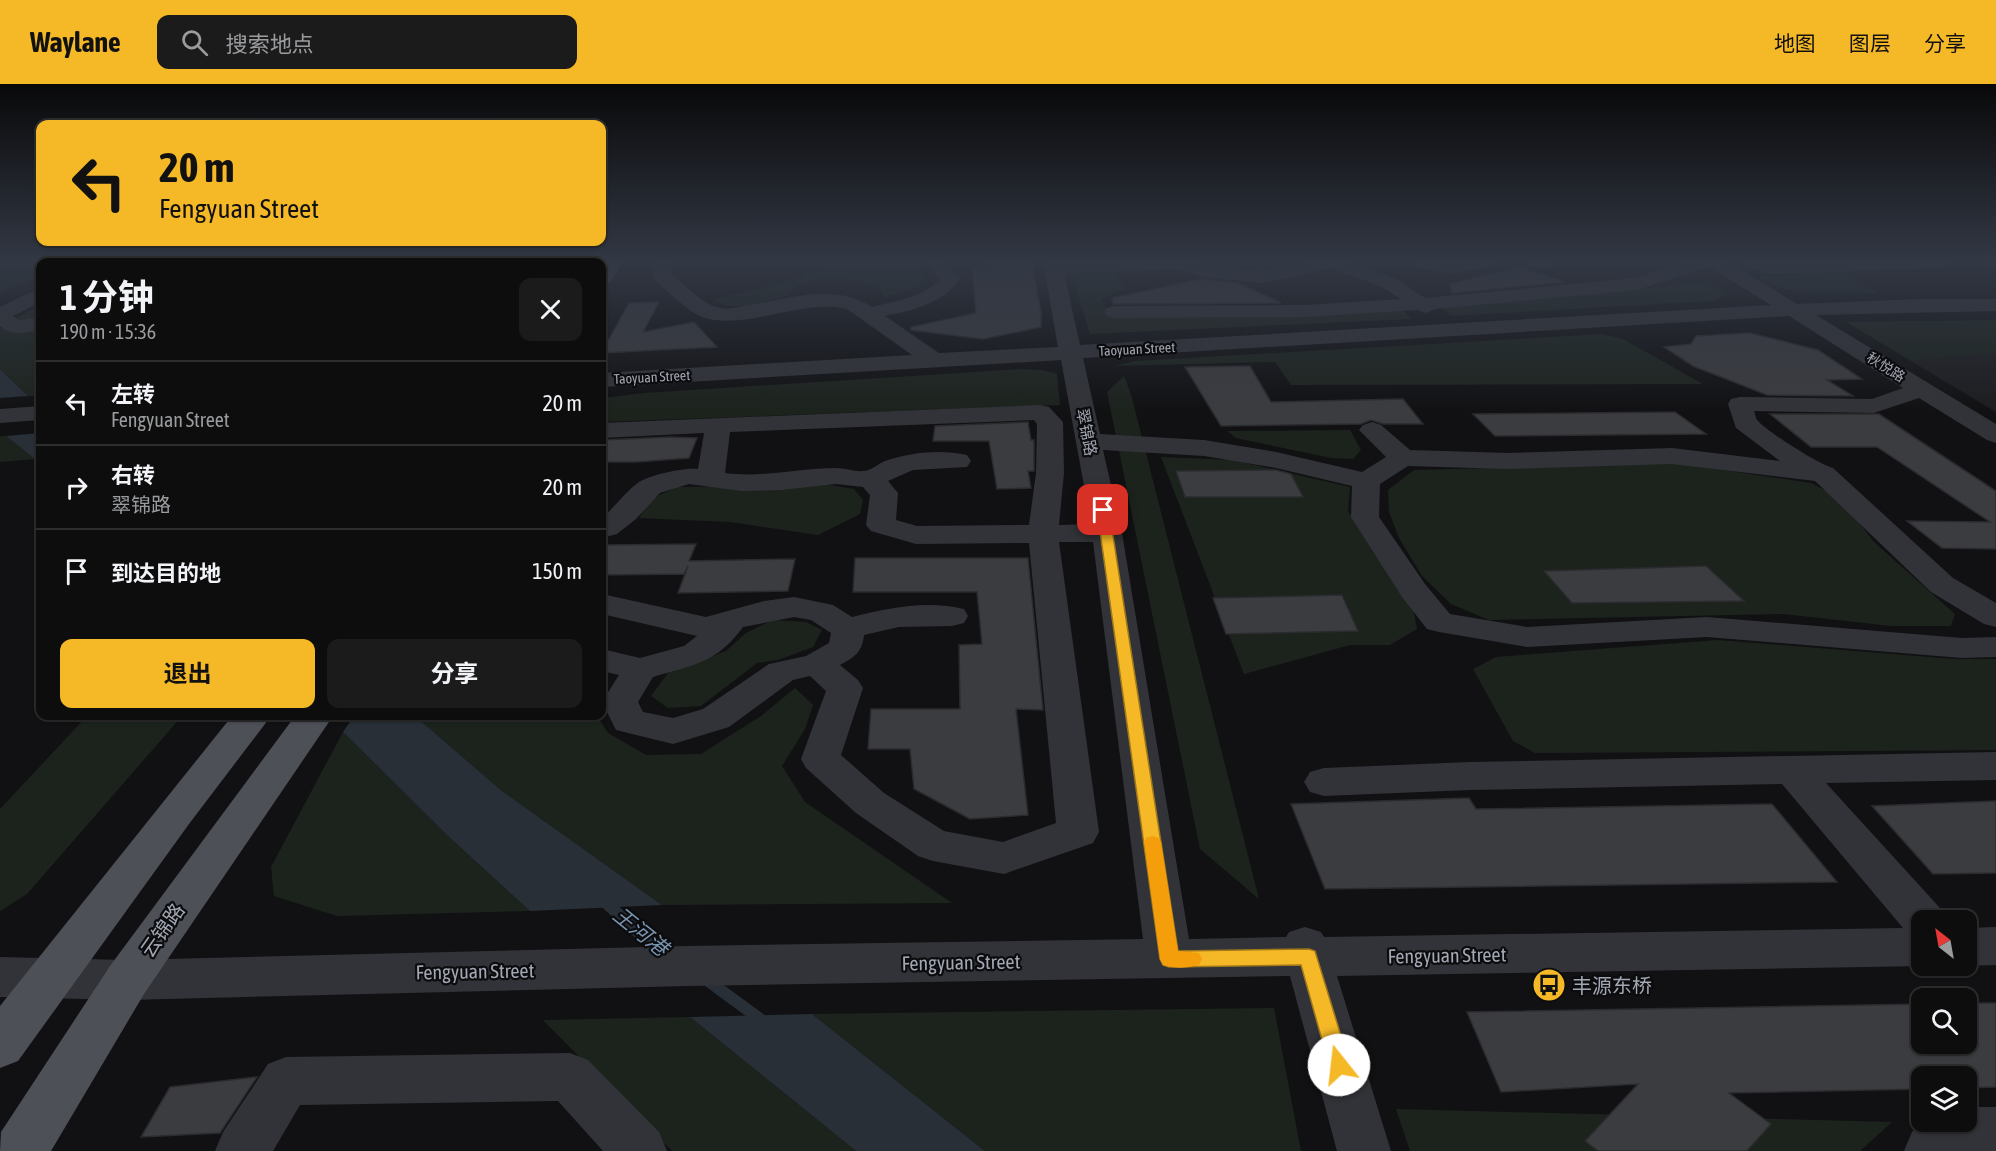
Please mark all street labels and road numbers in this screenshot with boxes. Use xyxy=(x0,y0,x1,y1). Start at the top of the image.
street label: Taoyuan Street xyxy=(1098,339,1176,359)
street label: 秋悦路 xyxy=(1864,349,1908,385)
street label: Taoyuan Street xyxy=(613,367,691,387)
street label: 翠锦路 xyxy=(1074,407,1100,457)
street label: 云锦路 xyxy=(135,899,189,961)
street label: Fengyuan Street xyxy=(1388,942,1507,968)
street label: Fengyuan Street xyxy=(902,949,1021,975)
street label: Fengyuan Street xyxy=(416,958,535,984)

